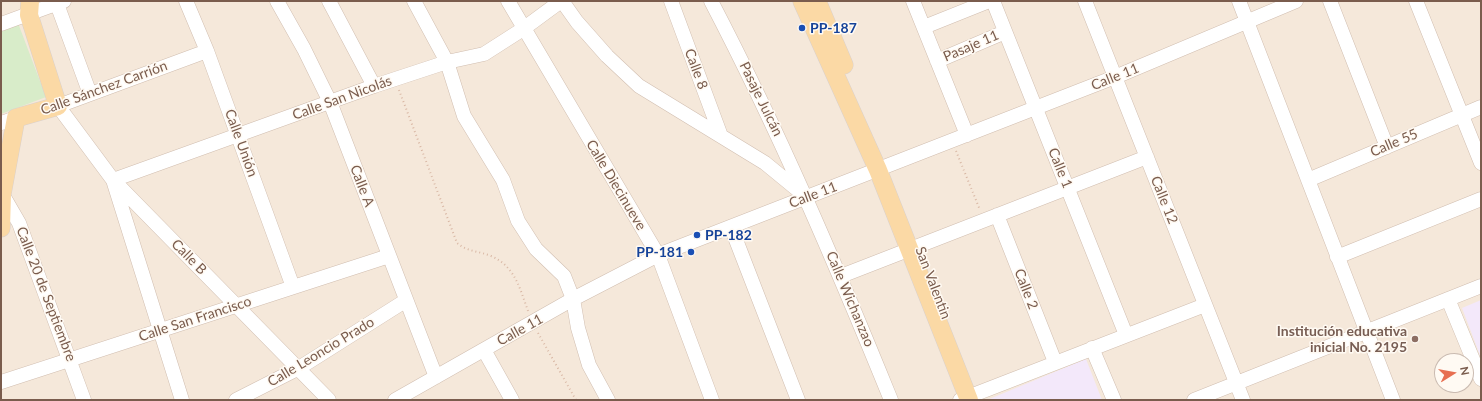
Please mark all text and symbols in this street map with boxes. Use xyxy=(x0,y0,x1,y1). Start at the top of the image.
place label: PP-187 xyxy=(810,20,857,36)
marker: PP-187 xyxy=(797,23,807,33)
street label: Pasaje 11 xyxy=(941,27,1001,65)
street label: Calle 8 xyxy=(681,46,711,92)
street label: Calle Sánchez Carrión xyxy=(38,57,170,119)
street label: Pasaje Julcán xyxy=(736,59,786,139)
street label: Calle 11 xyxy=(1089,60,1141,94)
street label: Calle San Nicolás xyxy=(290,72,394,124)
street label: Calle Unión xyxy=(221,107,261,179)
street label: Calle 55 xyxy=(1368,125,1420,161)
street label: Calle Diecinueve xyxy=(582,137,650,233)
street label: Calle 1 xyxy=(1044,145,1076,191)
street label: Calle A xyxy=(346,163,378,209)
street label: Calle 12 xyxy=(1147,174,1181,226)
street label: Calle 11 xyxy=(787,178,839,212)
street label: Calle 20 de Septiembre xyxy=(13,224,79,364)
place label: PP-182 xyxy=(705,227,752,243)
marker: PP-182 xyxy=(692,230,702,240)
street label: Calle B xyxy=(168,236,210,278)
place label: PP-181 xyxy=(636,244,683,260)
street label: San Valentin xyxy=(912,244,954,322)
marker: PP-181 xyxy=(686,247,696,257)
street label: Calle Wichanzao xyxy=(822,249,878,349)
street label: Calle 2 xyxy=(1011,266,1041,312)
street label: Calle San Francisco xyxy=(137,293,253,345)
street label: Calle 11 xyxy=(494,311,546,349)
street label: Calle Leoncio Prado xyxy=(265,314,377,390)
place label: Institución educativa inicial No. 2195 xyxy=(1277,323,1407,356)
marker: Institución educativa inicial No. 2195 xyxy=(1410,334,1420,344)
north arrow xyxy=(1434,353,1474,393)
text: N xyxy=(1458,365,1472,376)

